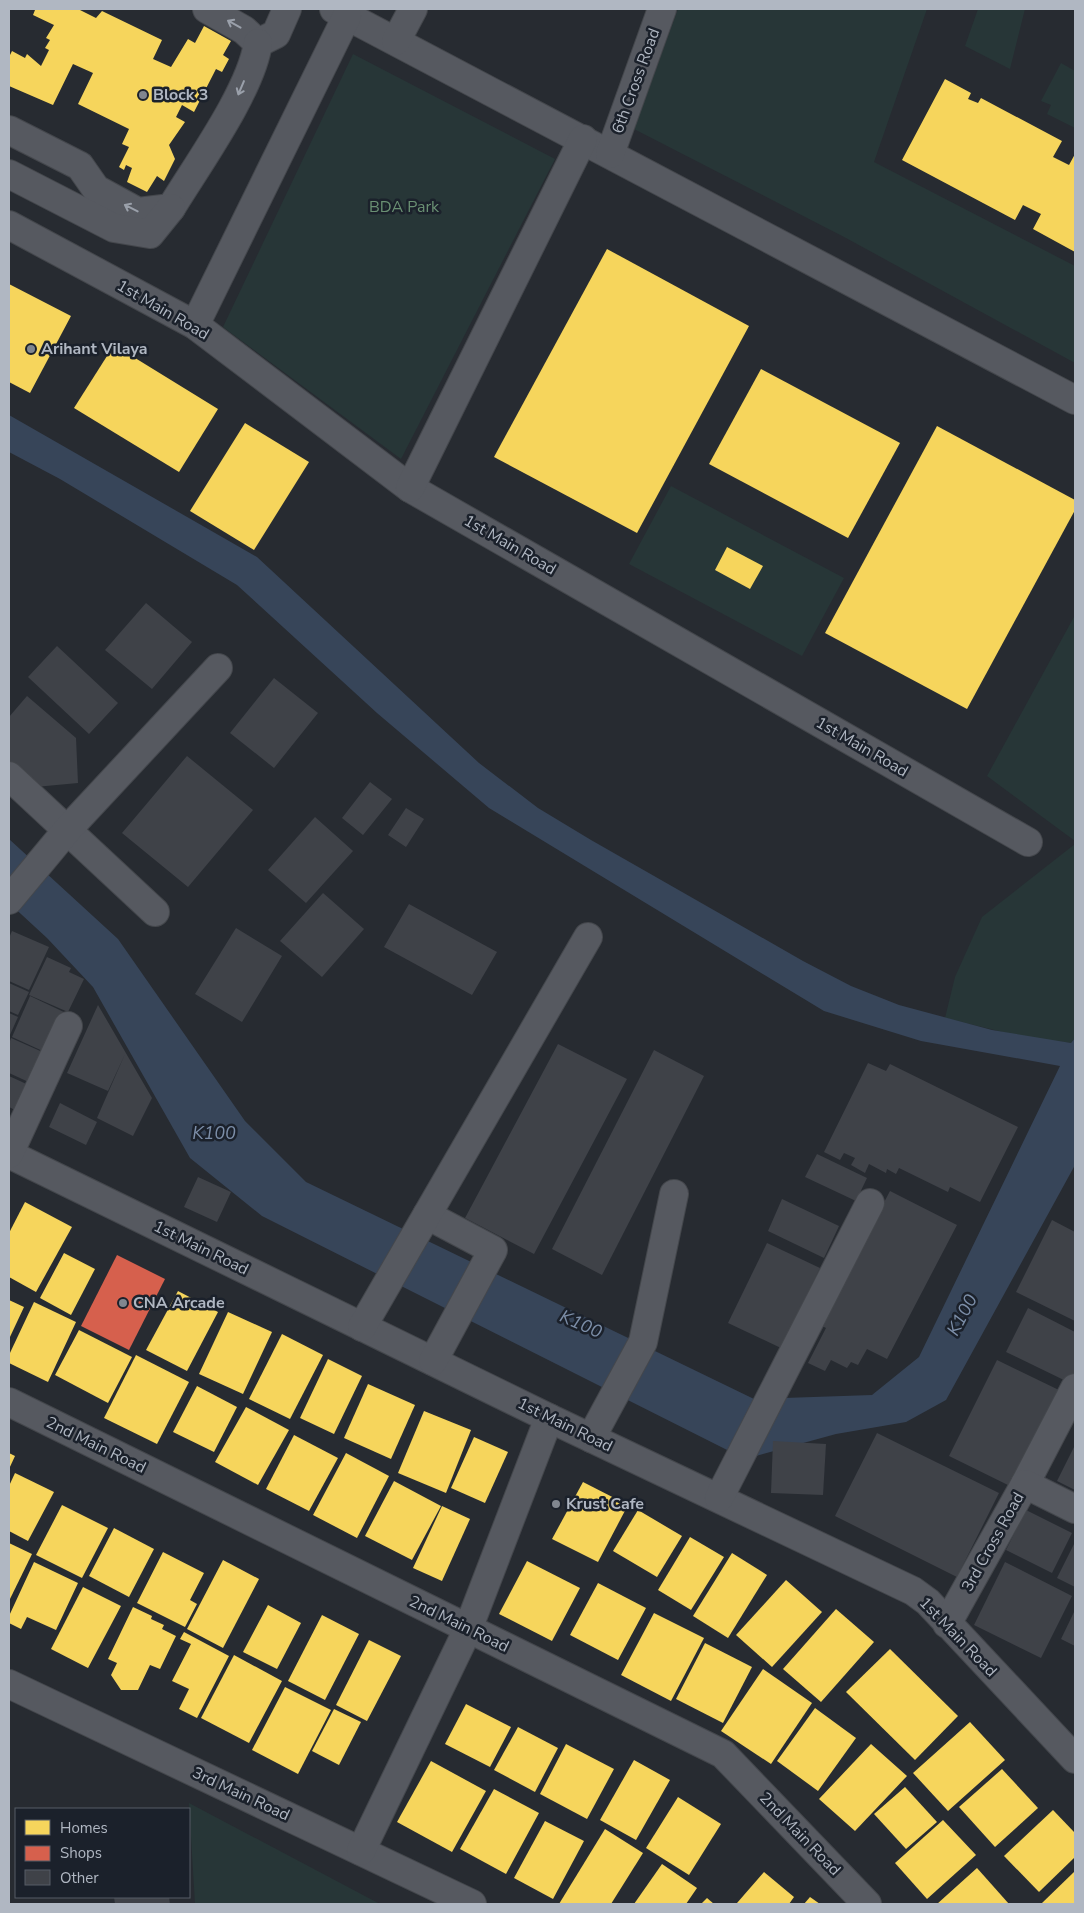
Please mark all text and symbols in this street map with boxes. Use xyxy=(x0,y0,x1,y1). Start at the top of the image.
one-way arrow xyxy=(226,19,241,29)
street label: 6th Cross Road xyxy=(607,25,665,137)
one-way arrow xyxy=(236,80,246,95)
place label: Block 3 xyxy=(153,84,208,106)
marker: Block 3 xyxy=(137,89,149,101)
park label: BDA Park xyxy=(369,196,440,218)
one-way arrow xyxy=(124,203,139,213)
street label: 1st Main Road xyxy=(113,275,213,345)
place label: Arihant Vilaya xyxy=(41,338,147,360)
marker: Arihant Vilaya xyxy=(25,343,37,355)
street label: 1st Main Road xyxy=(460,510,560,580)
street label: 1st Main Road xyxy=(812,712,912,782)
water label: K100 xyxy=(192,1121,236,1145)
street label: 1st Main Road xyxy=(150,1215,252,1281)
water label: K100 xyxy=(941,1290,983,1340)
place label: CNA Arcade xyxy=(133,1292,225,1314)
marker: CNA Arcade xyxy=(117,1297,129,1309)
water label: K100 xyxy=(556,1304,606,1344)
street label: 1st Main Road xyxy=(514,1392,616,1458)
street label: 2nd Main Road xyxy=(42,1411,150,1479)
street label: 3rd Cross Road xyxy=(957,1488,1029,1596)
place label: Krust Cafe xyxy=(566,1493,644,1515)
marker: Krust Cafe xyxy=(550,1498,562,1510)
street label: 2nd Main Road xyxy=(405,1590,513,1658)
street label: 1st Main Road xyxy=(914,1592,1002,1682)
street label: 3rd Main Road xyxy=(189,1762,293,1826)
street label: 2nd Main Road xyxy=(754,1787,846,1881)
legend xyxy=(15,1808,190,1898)
text: Homes xyxy=(60,1818,108,1838)
text: Shops xyxy=(60,1843,102,1863)
text: Other xyxy=(60,1868,99,1888)

